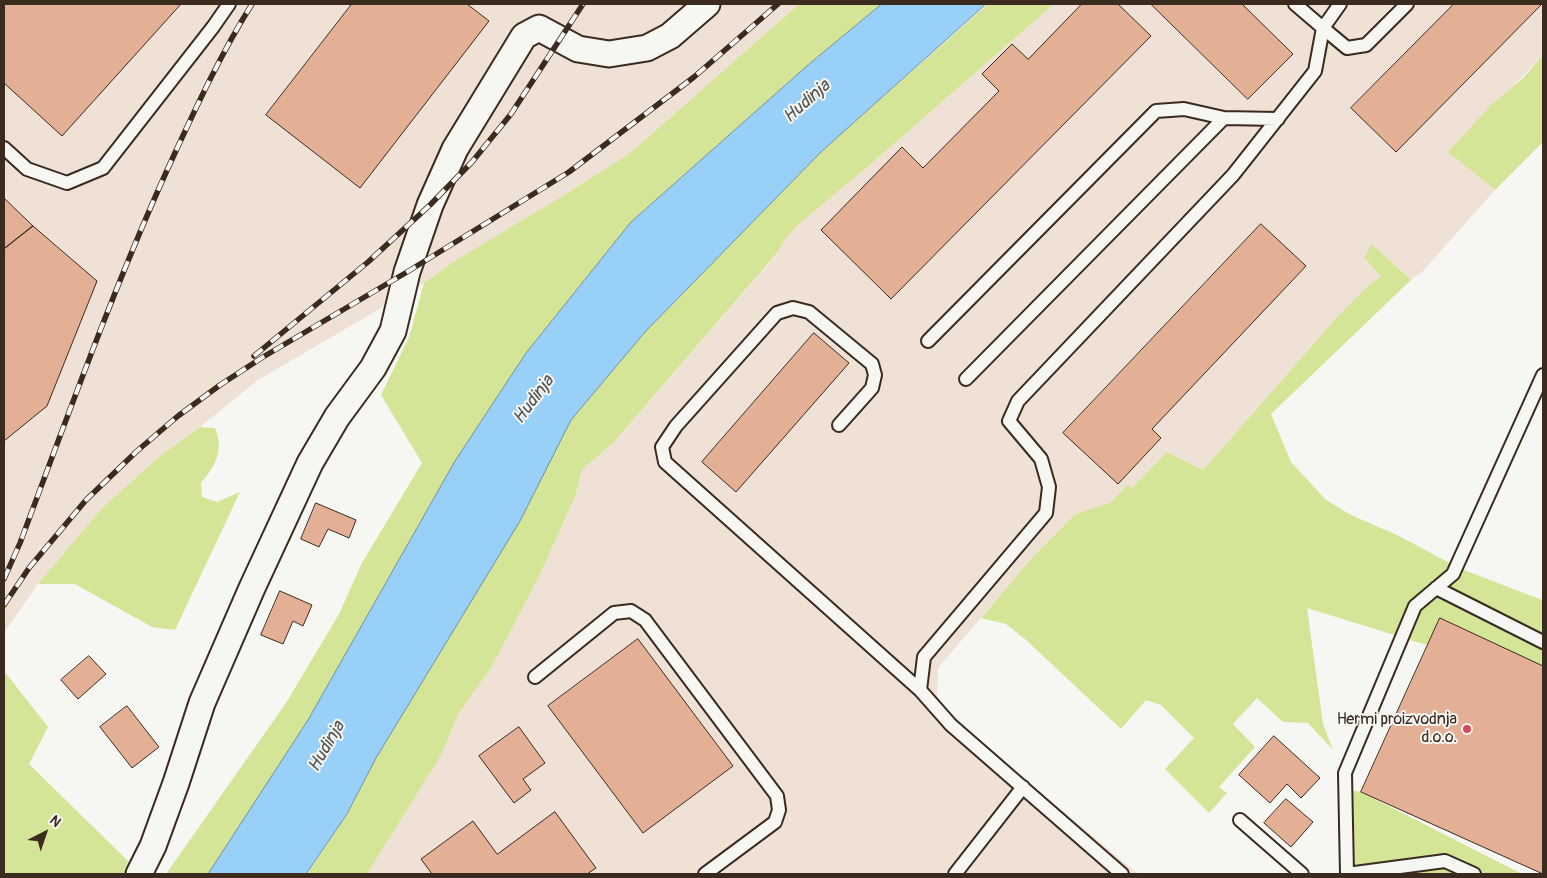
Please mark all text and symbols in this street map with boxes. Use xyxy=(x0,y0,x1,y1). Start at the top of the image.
water label: Hudinja xyxy=(779,76,835,128)
water label: Hudinja xyxy=(509,372,559,428)
place label: Hermi proizvodnja d.o.o. xyxy=(1337,710,1457,748)
water label: Hudinja xyxy=(304,718,350,776)
marker: Hermi proizvodnja d.o.o. xyxy=(1461,723,1473,735)
north arrow xyxy=(20,808,70,858)
text: N xyxy=(46,812,64,831)

